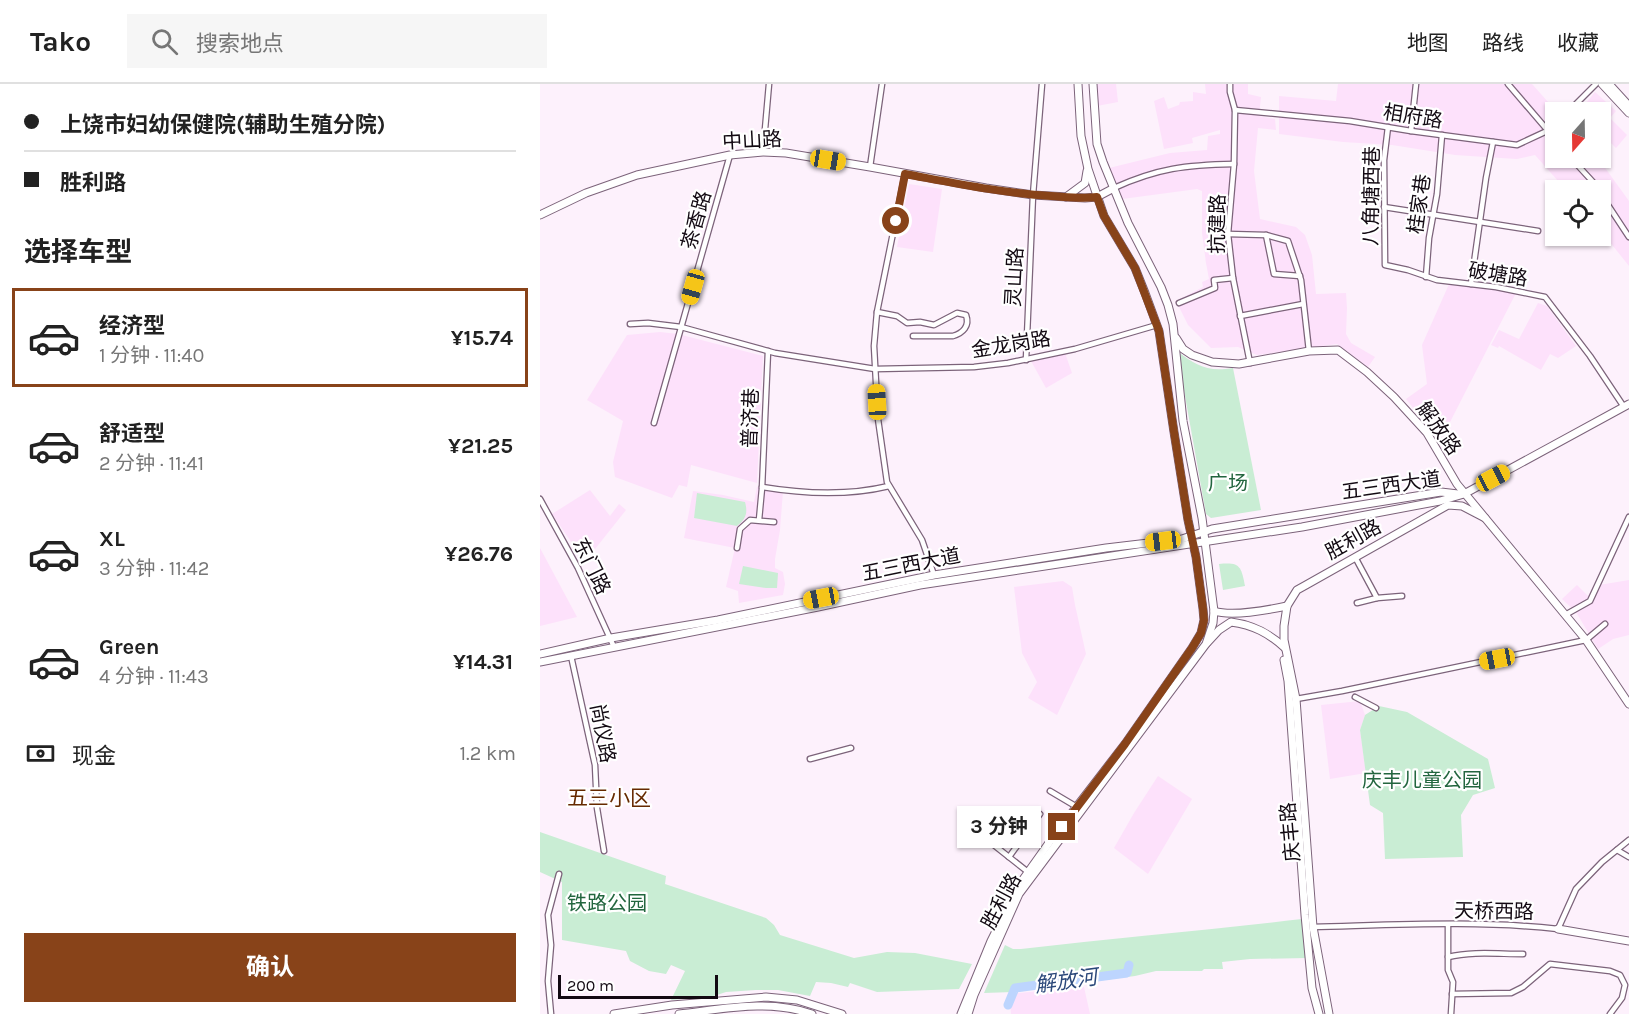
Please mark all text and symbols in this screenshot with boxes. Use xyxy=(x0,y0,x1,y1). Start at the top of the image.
search box xyxy=(127,14,547,68)
text: Tako xyxy=(30,25,91,58)
icon: search xyxy=(148,25,181,58)
text: 搜索地点 xyxy=(196,31,284,57)
text: 地图 xyxy=(1407,31,1449,55)
text: 路线 xyxy=(1482,31,1524,55)
text: 收藏 xyxy=(1557,31,1599,55)
street label: 相府路 xyxy=(1381,100,1444,133)
north arrow xyxy=(1545,102,1611,168)
map controls xyxy=(1545,102,1611,246)
text: 上饶市妇幼保健院(辅助生殖分院) xyxy=(60,112,386,138)
street label: 中山路 xyxy=(721,127,783,154)
street label: 八角塘西巷 xyxy=(1359,146,1384,246)
car xyxy=(809,148,847,172)
text: 胜利路 xyxy=(60,170,126,196)
street label: 桂家巷 xyxy=(1404,173,1435,235)
button: locate xyxy=(1545,180,1611,246)
street label: 茶香路 xyxy=(677,188,716,252)
street label: 抗建路 xyxy=(1205,194,1230,254)
route start xyxy=(882,207,909,234)
text: 选择车型 xyxy=(24,236,132,268)
street label: 灵山路 xyxy=(1001,246,1028,308)
street label: 破塘路 xyxy=(1466,258,1529,291)
car xyxy=(679,267,707,307)
icon: car xyxy=(27,311,81,365)
text: 经济型 xyxy=(99,313,165,339)
text: ¥15.74 xyxy=(451,325,513,351)
street label: 金龙岗路 xyxy=(970,327,1052,362)
text: 1 分钟 · 11:40 xyxy=(99,344,204,367)
car xyxy=(867,384,887,420)
street label: 普济巷 xyxy=(738,388,763,448)
street label: 解放路 xyxy=(1412,397,1466,459)
icon: car xyxy=(27,419,81,473)
text: 舒适型 xyxy=(99,421,165,447)
text: ¥21.25 xyxy=(448,433,513,459)
text: 2 分钟 · 11:41 xyxy=(99,452,204,475)
car xyxy=(1473,462,1513,494)
street label: 五三西大道 xyxy=(1340,467,1442,504)
park label: 广场 xyxy=(1208,472,1248,495)
street label: 胜利路 xyxy=(1321,515,1385,564)
text: XL xyxy=(99,526,125,552)
icon: car xyxy=(27,527,81,581)
car xyxy=(1144,530,1182,552)
street label: 东门路 xyxy=(568,534,615,598)
text: ¥26.76 xyxy=(444,541,513,567)
street label: 五三西大道 xyxy=(860,544,962,585)
text: 3 分钟 · 11:42 xyxy=(99,557,209,580)
car xyxy=(802,586,840,610)
text: Green xyxy=(99,634,160,660)
icon: car xyxy=(27,635,81,689)
car xyxy=(1478,647,1516,671)
text: ¥14.31 xyxy=(453,649,513,675)
text: 4 分钟 · 11:43 xyxy=(99,665,209,688)
street label: 尚仪路 xyxy=(585,701,620,765)
icon: cash xyxy=(24,737,57,770)
text: 1.2 km xyxy=(460,742,516,765)
text: 现金 xyxy=(72,743,116,769)
park label: 庆丰儿童公园 xyxy=(1362,769,1482,792)
district label: 五三小区 xyxy=(567,786,651,810)
street label: 庆丰路 xyxy=(1276,801,1305,863)
callout: 3 分钟 xyxy=(957,806,1041,848)
route end xyxy=(1048,813,1075,840)
text: 3 分钟 xyxy=(970,815,1028,838)
street label: 胜利路 xyxy=(977,869,1026,933)
park label: 铁路公园 xyxy=(567,892,647,915)
street label: 天桥西路 xyxy=(1454,899,1534,924)
button: 确认 xyxy=(24,933,516,1002)
water label: 解放河 xyxy=(1033,964,1103,997)
scale bar xyxy=(558,972,718,1000)
text: 200 m xyxy=(567,976,614,995)

